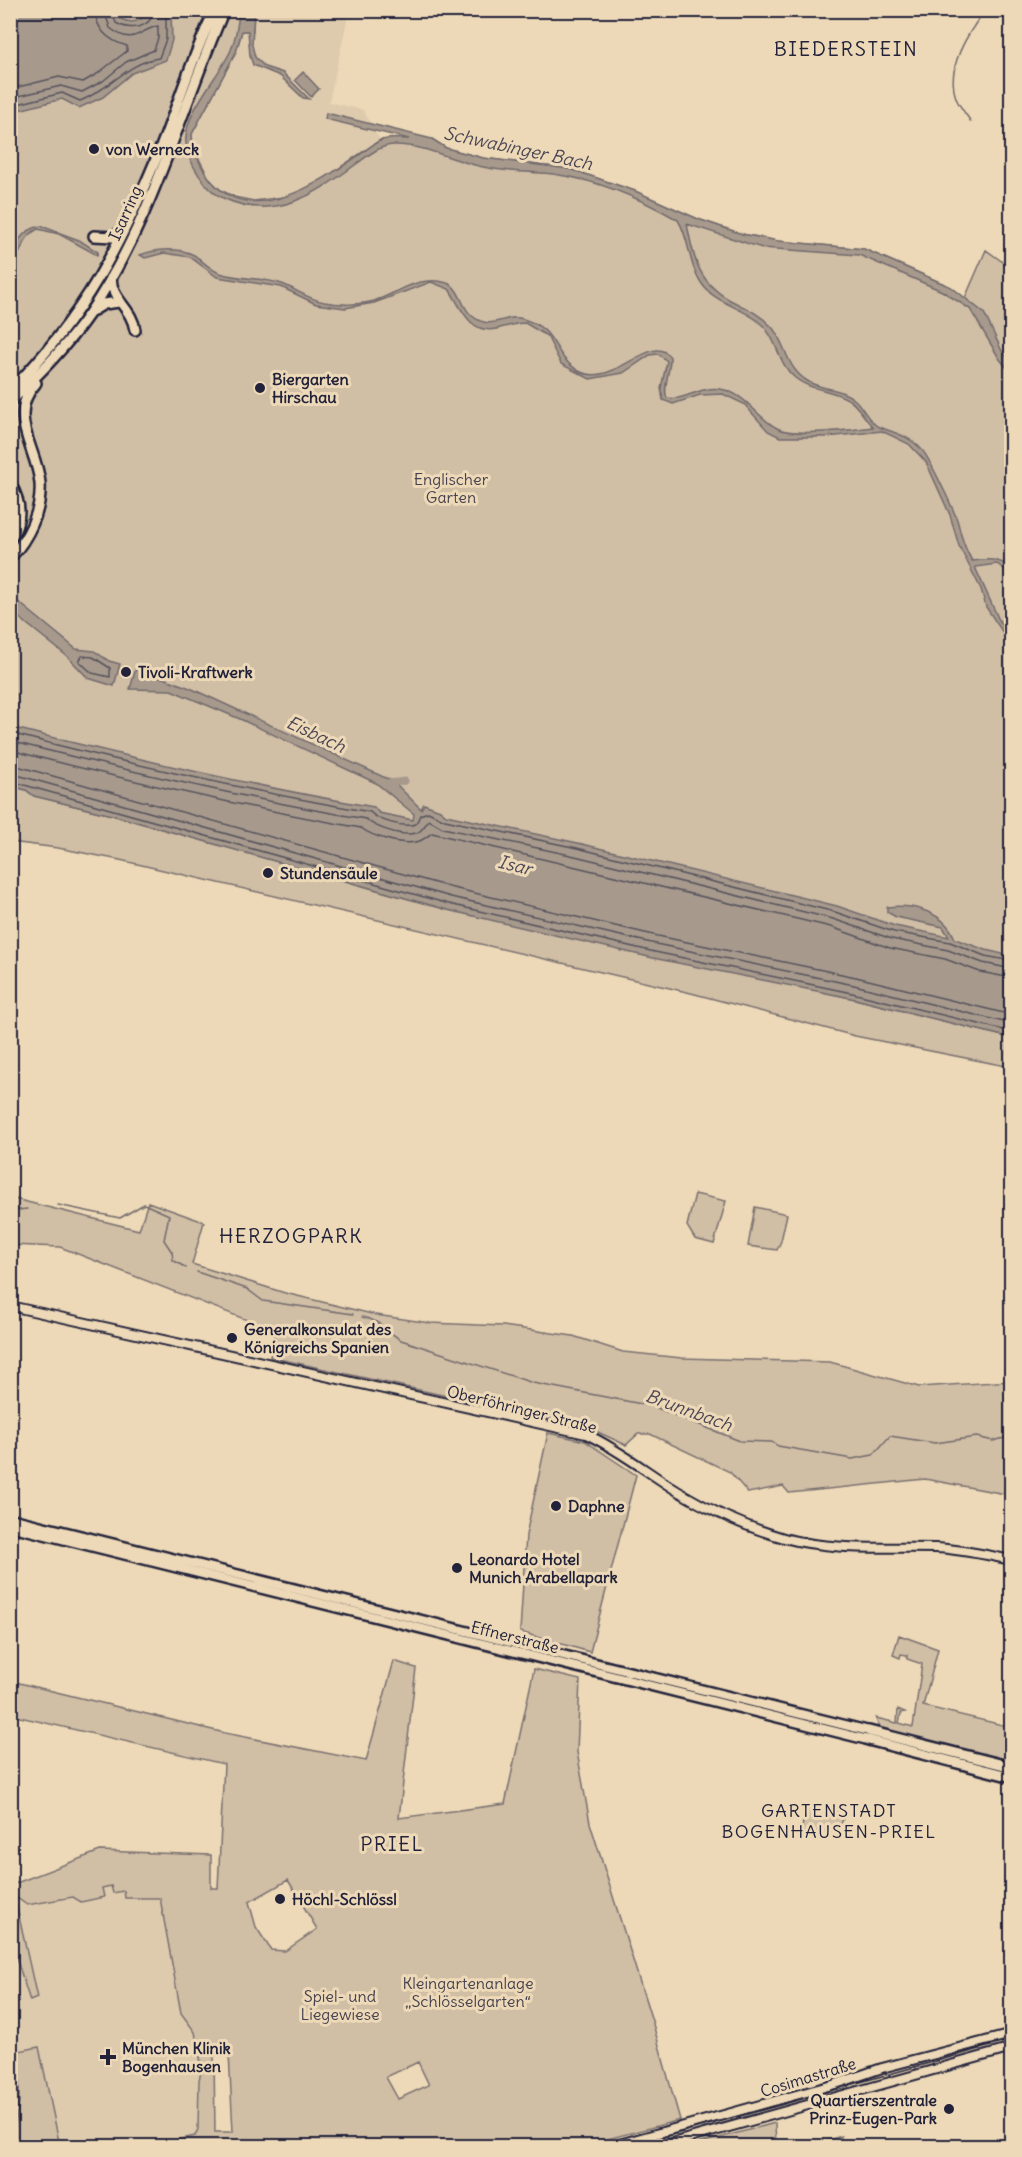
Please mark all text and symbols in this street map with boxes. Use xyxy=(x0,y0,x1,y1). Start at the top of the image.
district label: BIEDERSTEIN xyxy=(774,36,918,61)
water label: Schwabinger Bach xyxy=(442,121,595,175)
place label: von Werneck xyxy=(106,139,199,159)
marker: von Werneck xyxy=(87,142,101,156)
street label: Isarring xyxy=(104,182,146,244)
place label: Biergarten Hirschau xyxy=(272,369,349,407)
marker: Biergarten Hirschau xyxy=(253,381,267,395)
park label: Englischer Garten xyxy=(414,469,489,507)
place label: Tivoli-Kraftwerk xyxy=(138,662,253,682)
marker: Tivoli-Kraftwerk xyxy=(119,665,133,679)
water label: Eisbach xyxy=(283,710,350,758)
water label: Isar xyxy=(496,850,537,881)
place label: Stundensäule xyxy=(280,863,378,883)
marker: Stundensäule xyxy=(261,866,275,880)
district label: HERZOGPARK xyxy=(219,1223,363,1248)
place label: Generalkonsulat des Königreichs Spanien xyxy=(244,1319,391,1358)
marker: Generalkonsulat des Königreichs Spanien xyxy=(225,1331,239,1345)
street label: Oberföhringer Straße xyxy=(445,1381,599,1437)
water label: Brunnbach xyxy=(643,1384,736,1436)
place label: Daphne xyxy=(568,1496,625,1517)
marker: Daphne xyxy=(549,1499,563,1513)
place label: Leonardo Hotel Munich Arabellapark xyxy=(469,1549,618,1588)
marker: Leonardo Hotel Munich Arabellapark xyxy=(450,1561,464,1575)
street label: Effnerstraße xyxy=(469,1616,561,1658)
district label: GARTENSTADT BOGENHAUSEN-PRIEL xyxy=(721,1799,937,1843)
district label: PRIEL xyxy=(360,1831,424,1856)
place label: Höchl-Schlössl xyxy=(292,1889,397,1909)
marker: Höchl-Schlössl xyxy=(273,1892,287,1906)
park label: Kleingartenanlage „Schlösselgarten“ xyxy=(402,1973,534,2011)
park label: Spiel- und Liegewiese xyxy=(300,1986,380,2024)
place label: München Klinik Bogenhausen xyxy=(122,2038,231,2077)
marker: München Klinik Bogenhausen xyxy=(99,2048,117,2066)
street label: Cosimastraße xyxy=(758,2053,858,2101)
place label: Quartierszentrale Prinz-Eugen-Park xyxy=(809,2090,937,2129)
marker: Quartierszentrale Prinz-Eugen-Park xyxy=(942,2102,956,2116)

